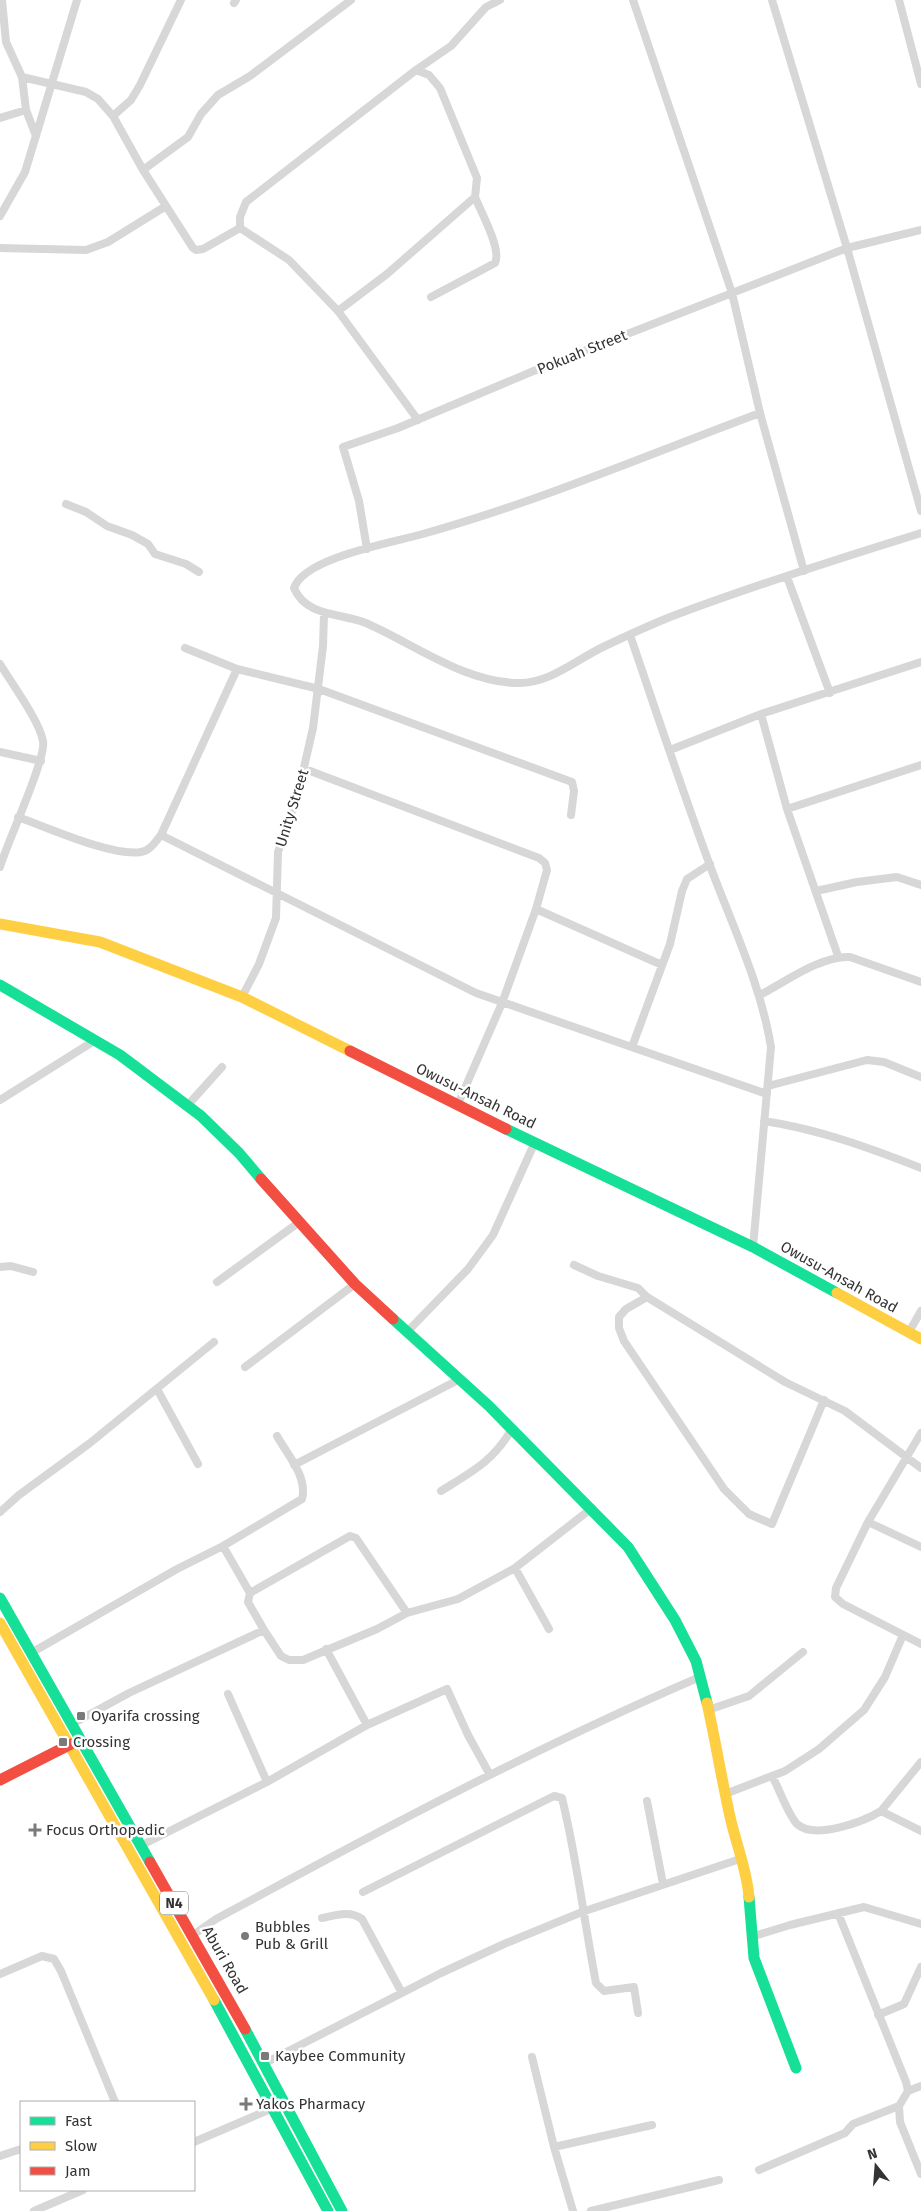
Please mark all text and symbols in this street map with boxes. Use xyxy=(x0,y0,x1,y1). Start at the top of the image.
street label: Pokuah Street xyxy=(535,326,630,378)
street label: Unity Street xyxy=(272,766,313,849)
street label: Owusu-Ansah Road xyxy=(413,1059,539,1133)
street label: Owusu-Ansah Road xyxy=(777,1237,901,1317)
place label: Oyarifa crossing xyxy=(91,1707,200,1725)
marker: Oyarifa crossing xyxy=(75,1710,87,1722)
place label: Crossing xyxy=(73,1733,130,1751)
marker: Crossing xyxy=(57,1736,69,1748)
place label: Focus Orthopedic xyxy=(46,1821,165,1839)
marker: Focus Orthopedic xyxy=(28,1823,42,1837)
road number: N4 xyxy=(160,1892,188,1915)
place label: Bubbles Pub & Grill xyxy=(255,1918,329,1953)
street label: Aburi Road xyxy=(198,1923,252,1997)
marker: Bubbles Pub & Grill xyxy=(239,1930,251,1942)
place label: Kaybee Community xyxy=(275,2047,406,2065)
marker: Kaybee Community xyxy=(259,2050,271,2062)
place label: Yakos Pharmacy xyxy=(256,2095,366,2113)
marker: Yakos Pharmacy xyxy=(240,2098,252,2110)
legend xyxy=(20,2101,195,2191)
text: Fast xyxy=(65,2112,92,2130)
text: Slow xyxy=(65,2137,97,2155)
north arrow xyxy=(851,2141,901,2191)
text: N xyxy=(865,2145,879,2164)
text: Jam xyxy=(65,2162,91,2180)

